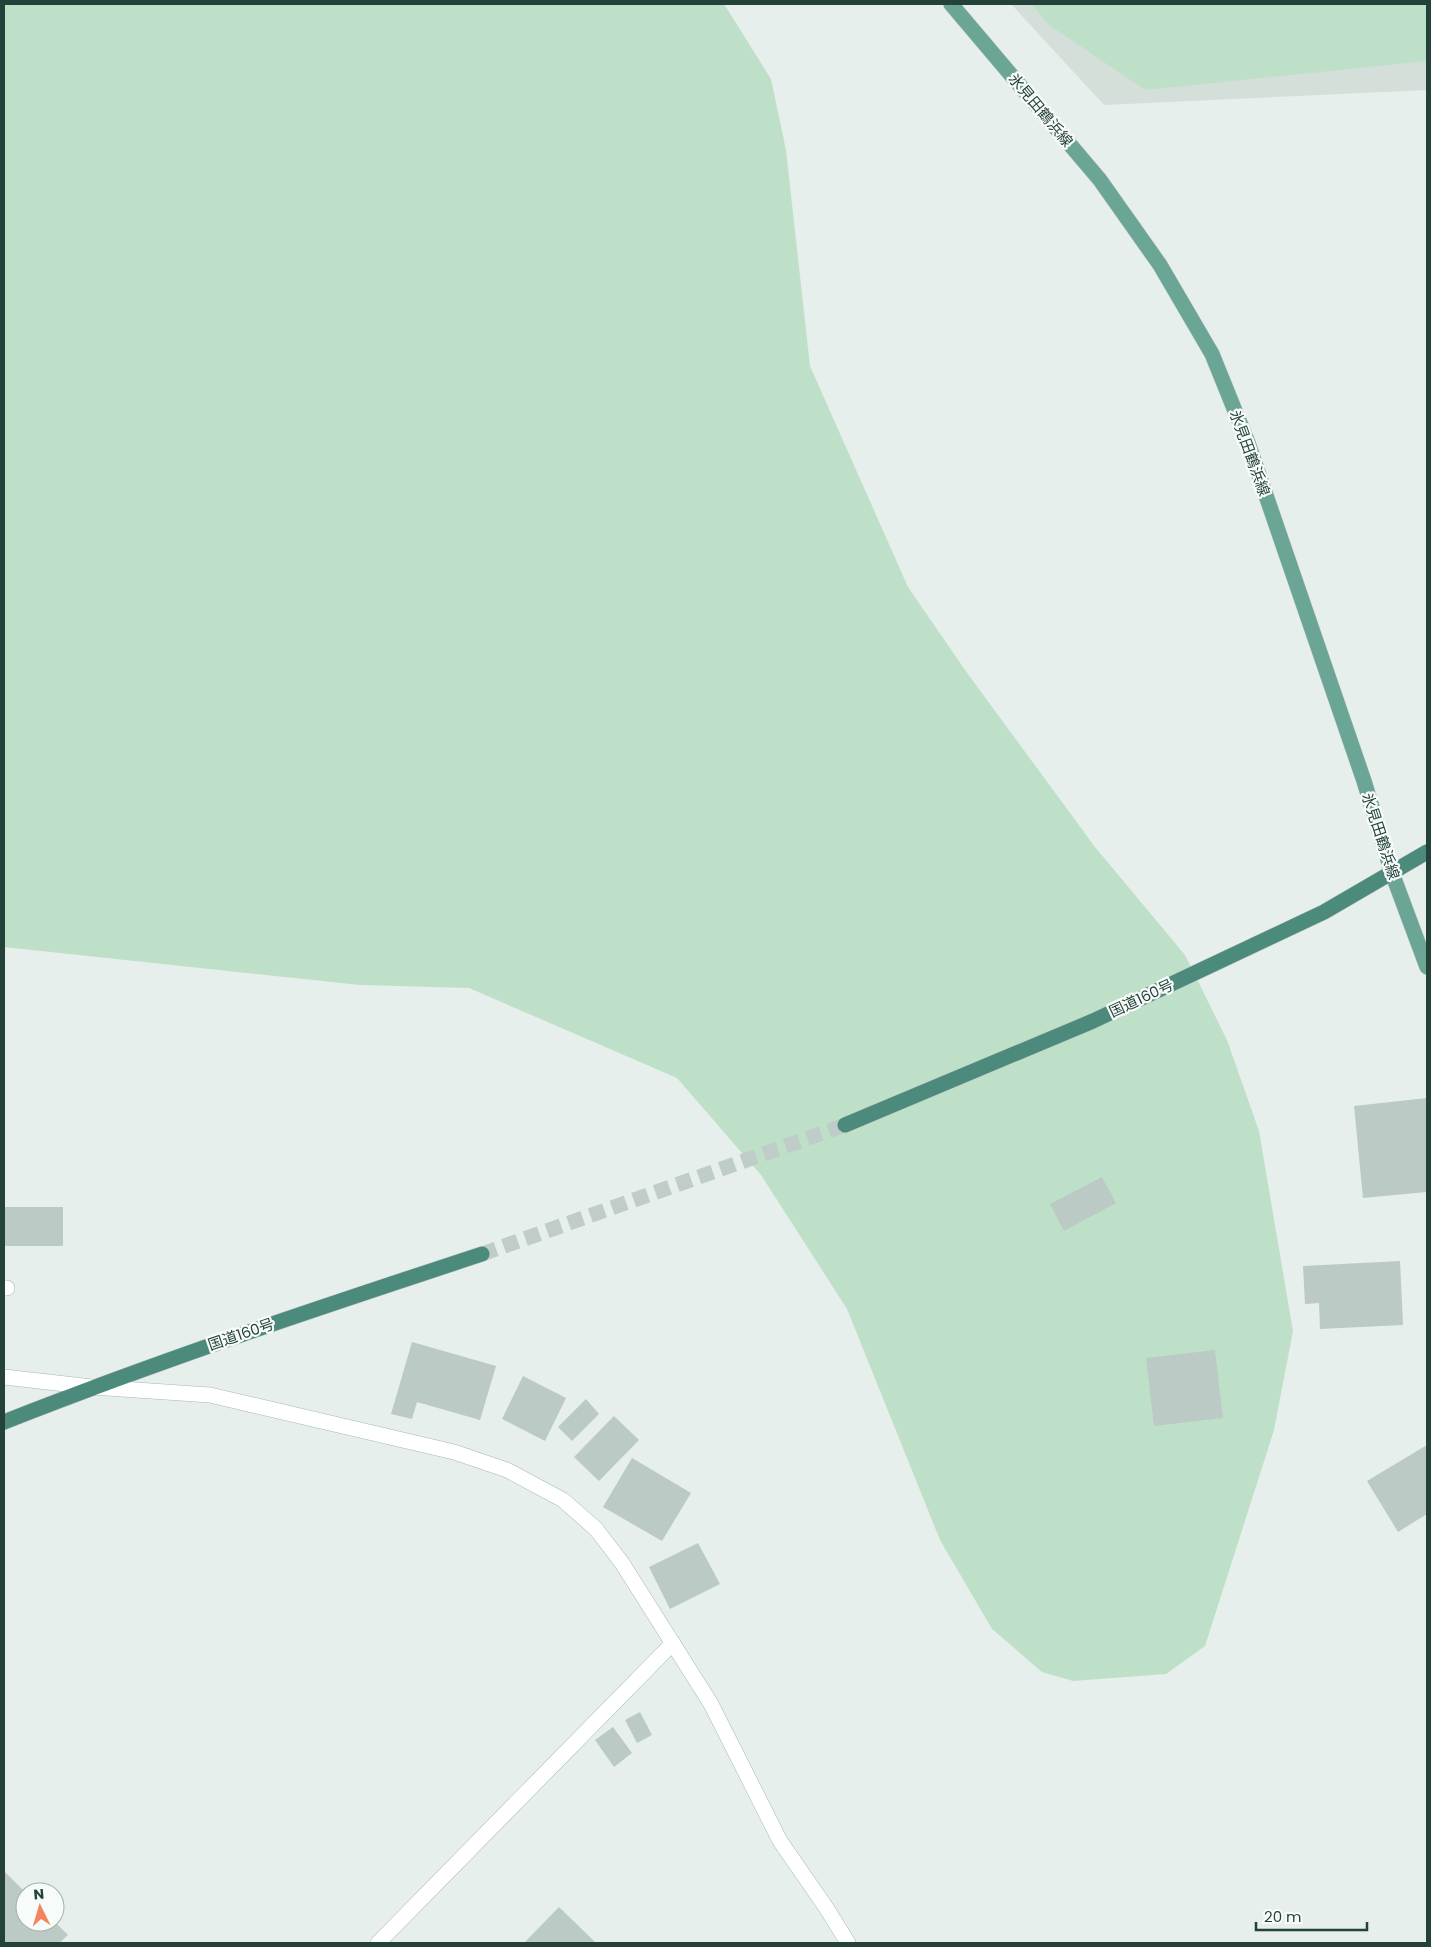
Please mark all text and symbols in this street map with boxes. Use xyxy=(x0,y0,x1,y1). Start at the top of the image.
street label: 氷見田鶴浜線 xyxy=(1004,69,1078,151)
street label: 氷見田鶴浜線 xyxy=(1225,407,1275,499)
street label: 氷見田鶴浜線 xyxy=(1357,790,1405,882)
street label: 国道160号 xyxy=(1105,974,1177,1022)
street label: 国道160号 xyxy=(205,1313,277,1355)
north arrow xyxy=(15,1882,65,1932)
text: N xyxy=(33,1884,45,1904)
scale bar xyxy=(1256,1900,1367,1932)
text: 20 m xyxy=(1264,1906,1302,1927)

